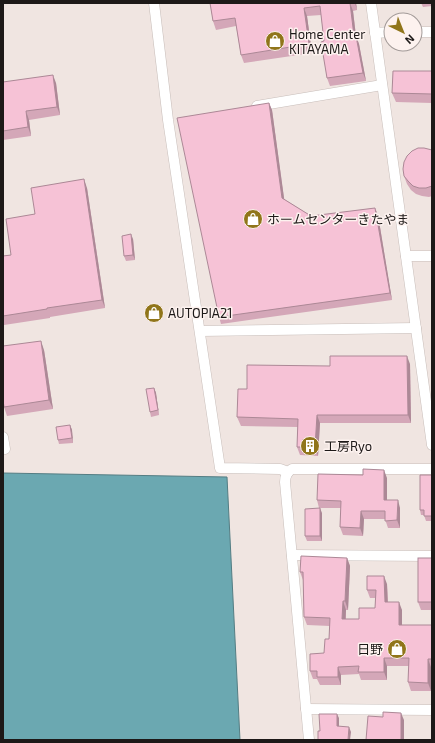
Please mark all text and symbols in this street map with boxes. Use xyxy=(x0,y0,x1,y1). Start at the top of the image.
north arrow xyxy=(383,12,423,52)
place label: Home Center KITAYAMA xyxy=(289,26,365,57)
shop icon: Home Center KITAYAMA xyxy=(264,30,286,52)
text: N xyxy=(403,32,418,47)
shop icon: ホームセンターきたやま xyxy=(242,208,264,230)
place label: ホームセンターきたやま xyxy=(267,211,410,227)
shop icon: AUTOPIA21 xyxy=(143,302,165,324)
place label: AUTOPIA21 xyxy=(168,305,232,321)
building icon: 工房Ryo xyxy=(299,435,321,457)
place label: 工房Ryo xyxy=(324,438,372,454)
shop icon: 日野 xyxy=(386,638,408,660)
place label: 日野 xyxy=(357,641,383,657)

